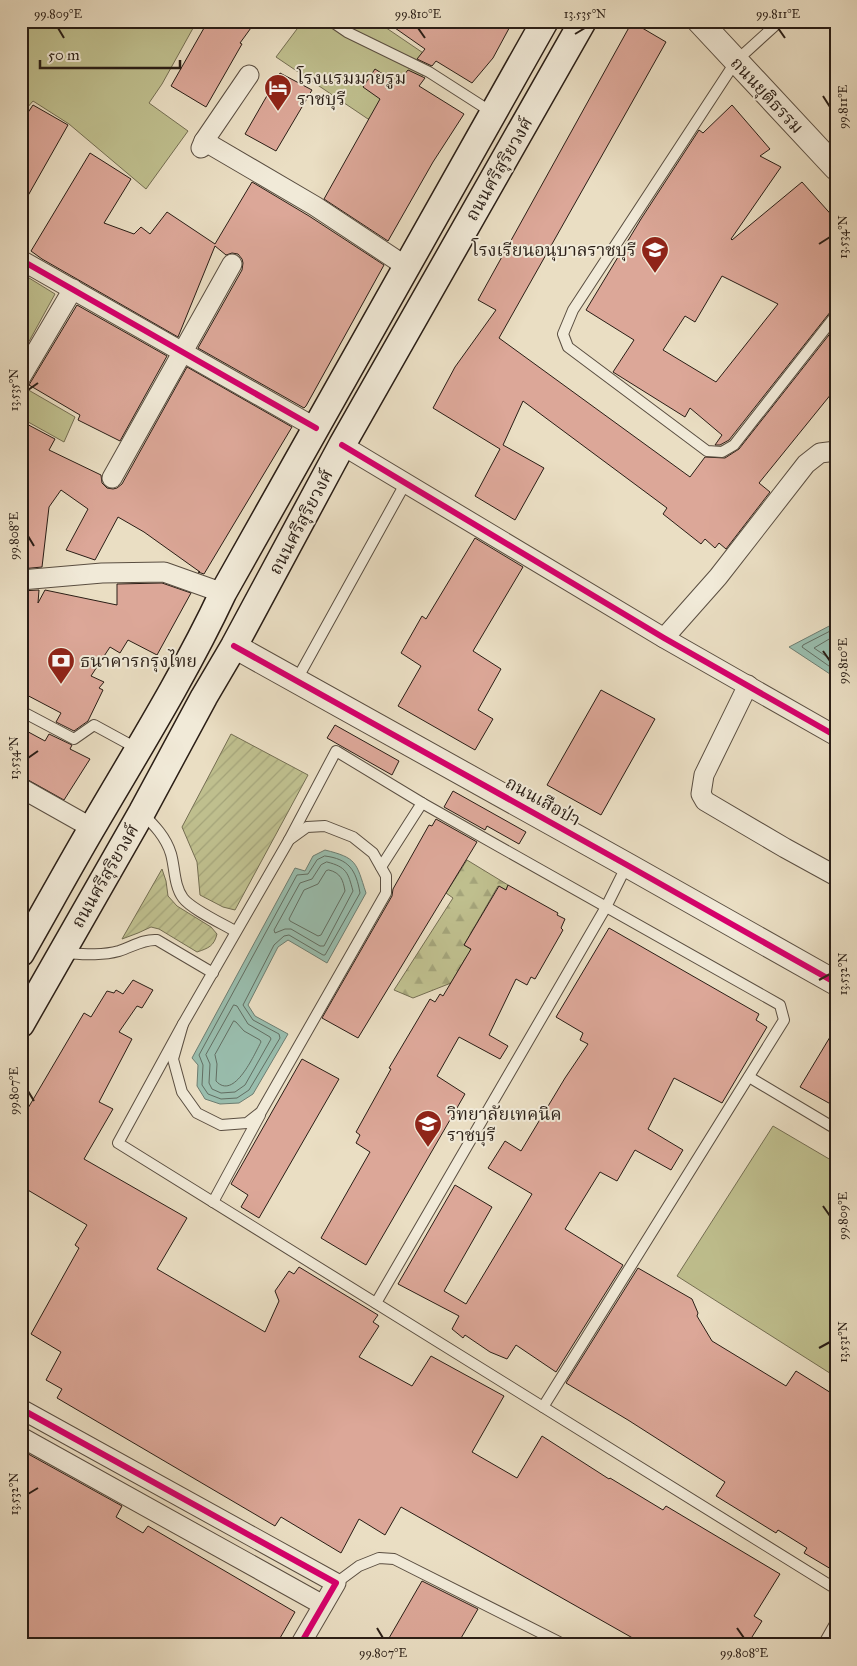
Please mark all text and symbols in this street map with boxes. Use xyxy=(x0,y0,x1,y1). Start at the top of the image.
text: 99.809°E xyxy=(34,7,82,21)
text: 99.810°E xyxy=(395,7,442,21)
text: 13.535°N xyxy=(564,7,606,21)
text: 99.811°E xyxy=(756,7,800,21)
scale bar xyxy=(40,38,180,70)
text: 50 m xyxy=(48,46,80,64)
street label: ถนนยุติธรรม xyxy=(725,52,808,139)
place label: โรงแรมมายรูม ราชบุรี xyxy=(296,65,406,111)
hotel icon: โรงแรมมายรูม ราชบุรี xyxy=(263,73,293,112)
text: 99.811°E xyxy=(836,85,850,129)
street label: ถนนศรีสุริยวงศ์ xyxy=(460,113,539,225)
text: 13.534°N xyxy=(836,215,850,259)
school or university icon: โรงเรียนอนุบาลราชบุรี xyxy=(640,235,670,274)
place label: โรงเรียนอนุบาลราชบุรี xyxy=(471,237,636,262)
text: 13.535°N xyxy=(7,369,21,411)
street label: ถนนศรีสุริยวงศ์ xyxy=(264,465,339,579)
text: 99.808°E xyxy=(7,512,21,560)
text: 99.810°E xyxy=(836,637,850,684)
bank icon: ธนาคารกรุงไทย xyxy=(46,646,76,685)
place label: ธนาคารกรุงไทย xyxy=(80,649,197,673)
text: 13.534°N xyxy=(7,736,21,780)
street label: ถนนเสือป่า xyxy=(502,771,584,831)
street label: ถนนศรีสุริยวงศ์ xyxy=(66,820,145,932)
text: 13.532°N xyxy=(836,953,850,995)
text: 99.807°E xyxy=(7,1067,21,1115)
place label: วิทยาลัยเทคนิค ราชบุรี xyxy=(447,1103,562,1147)
school or university icon: วิทยาลัยเทคนิค ราชบุรี xyxy=(413,1109,443,1148)
text: 99.809°E xyxy=(836,1192,850,1240)
text: 13.531°N xyxy=(836,1321,850,1363)
text: 13.532°N xyxy=(7,1473,21,1515)
text: 99.807°E xyxy=(359,1646,407,1660)
text: 99.808°E xyxy=(720,1646,768,1660)

